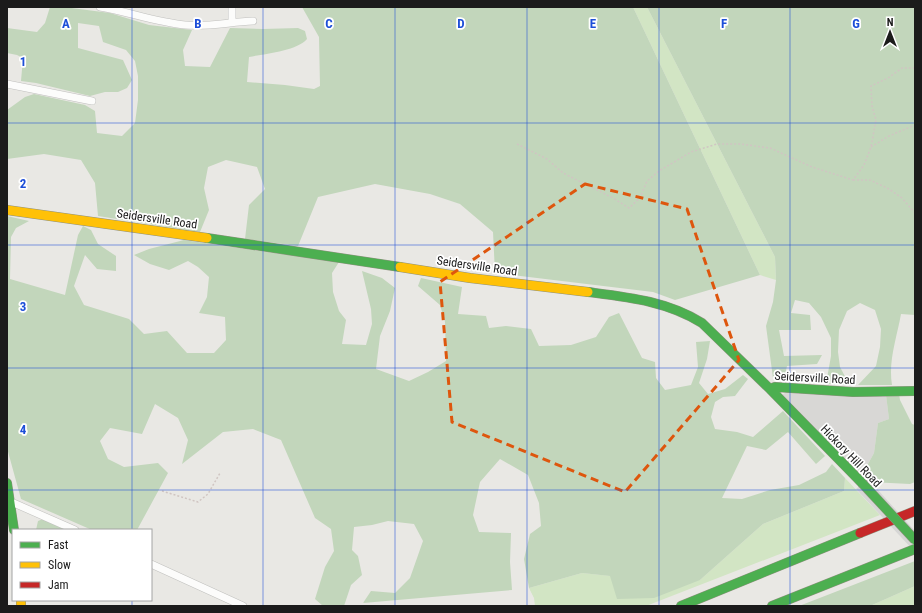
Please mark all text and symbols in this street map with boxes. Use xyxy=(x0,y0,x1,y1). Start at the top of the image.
north arrow xyxy=(870,12,910,52)
text: A xyxy=(62,16,70,31)
text: B xyxy=(194,16,202,31)
text: C xyxy=(325,16,333,31)
text: D xyxy=(457,16,465,31)
text: E xyxy=(590,16,597,31)
text: F xyxy=(721,16,727,31)
text: G xyxy=(852,16,860,31)
text: N xyxy=(887,16,894,29)
text: 1 xyxy=(20,54,26,69)
text: 2 xyxy=(20,176,27,191)
street label: Seidersville Road xyxy=(116,206,198,232)
street label: Seidersville Road xyxy=(436,253,518,279)
text: 3 xyxy=(20,299,26,314)
street label: Seidersville Road xyxy=(774,369,856,387)
text: 4 xyxy=(20,422,27,437)
street label: Hickory Hill Road xyxy=(818,422,884,490)
legend xyxy=(12,529,152,601)
text: Fast xyxy=(48,538,69,552)
text: Slow xyxy=(48,558,71,572)
text: Jam xyxy=(48,578,69,592)

